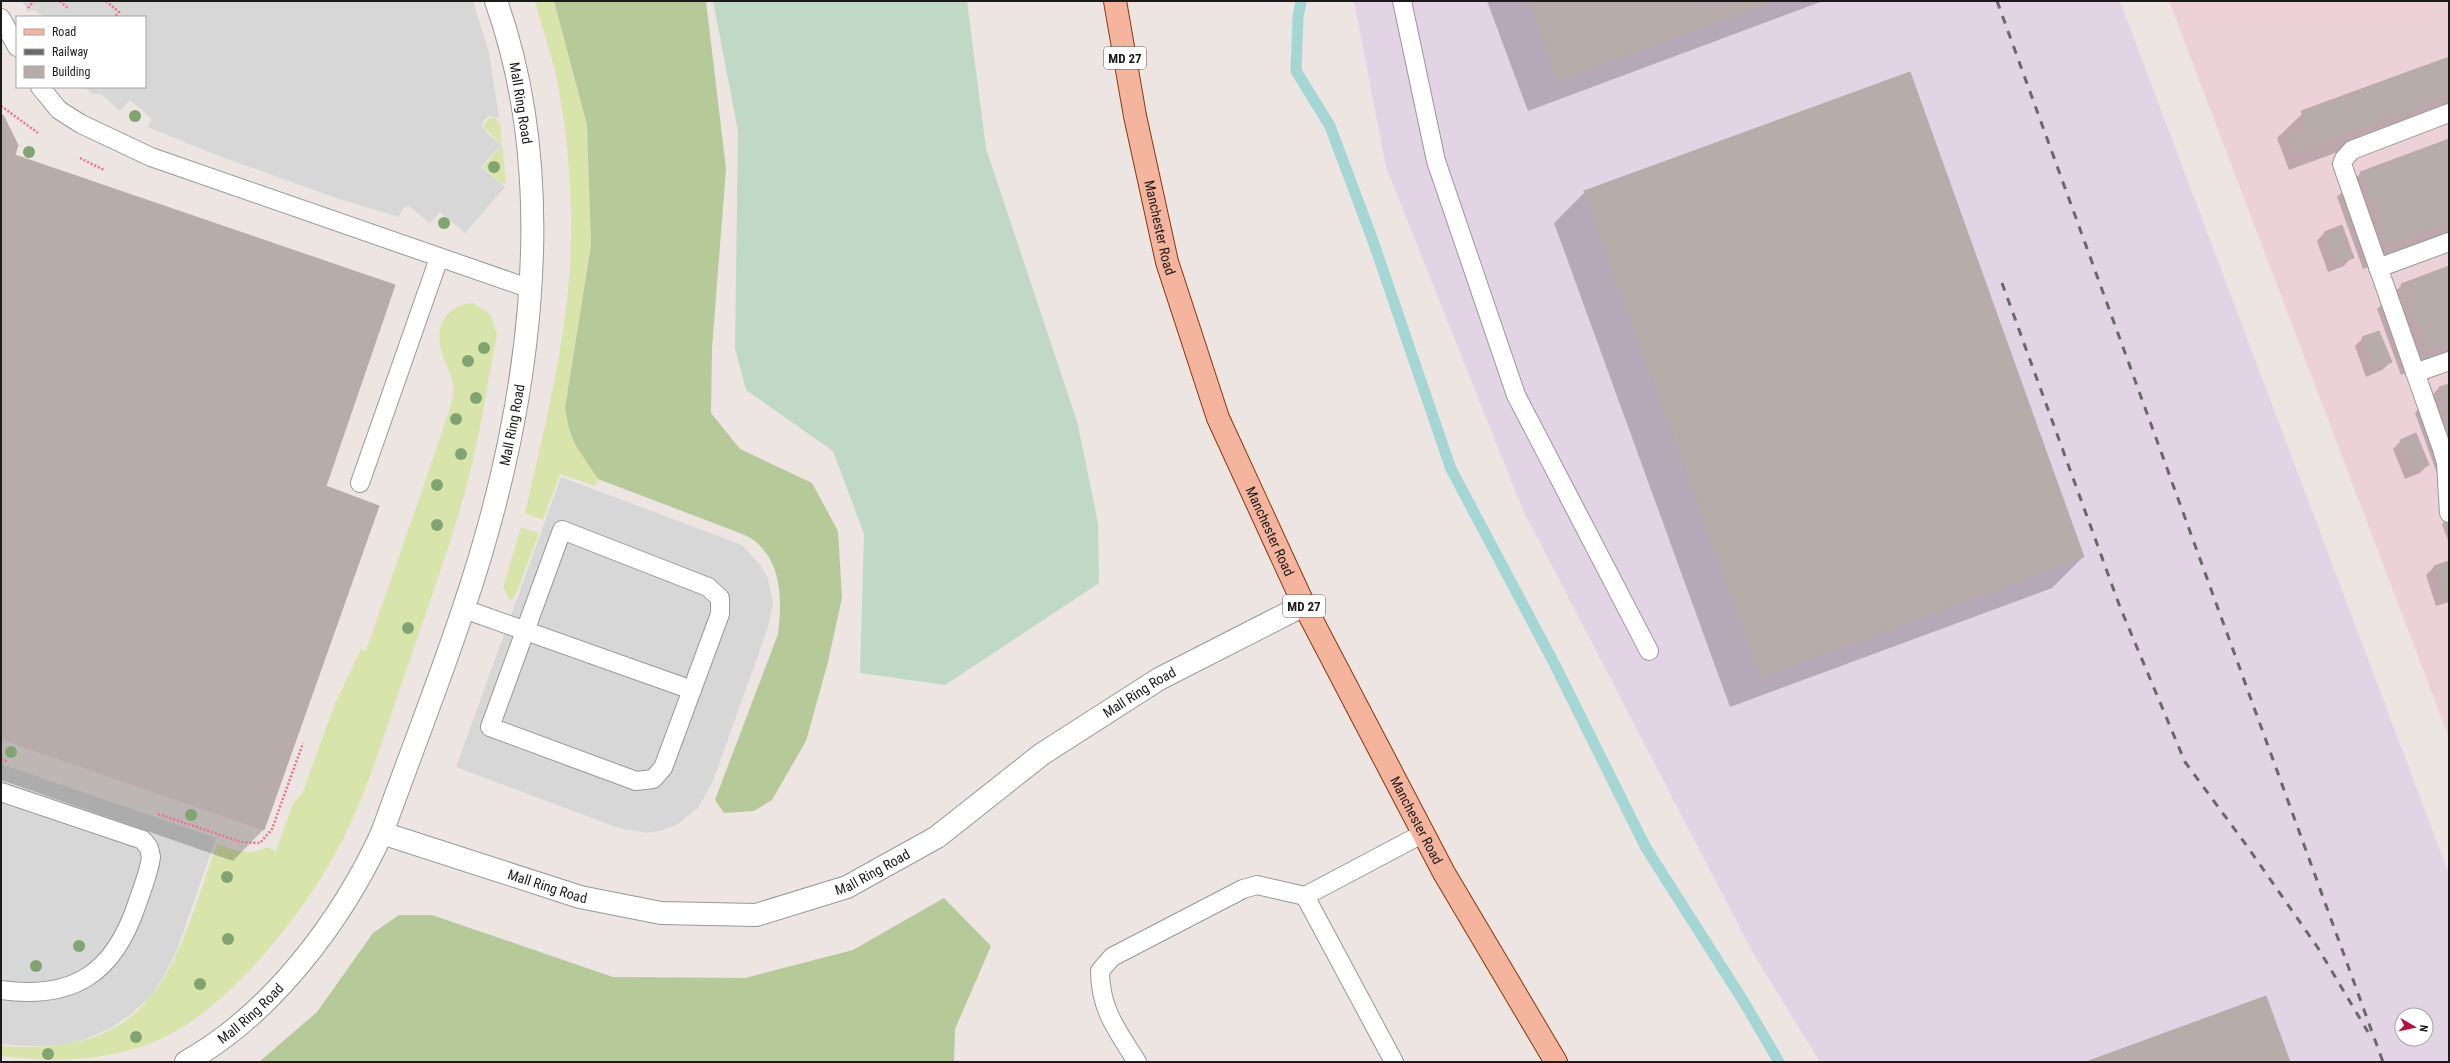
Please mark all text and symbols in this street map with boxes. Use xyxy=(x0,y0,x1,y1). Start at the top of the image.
legend xyxy=(16,16,146,88)
text: Road xyxy=(52,25,76,39)
text: Railway xyxy=(52,45,88,59)
road number: MD 27 xyxy=(1104,47,1146,69)
street label: Mall Ring Road xyxy=(507,61,535,145)
text: Building xyxy=(52,65,90,79)
street label: Manchester Road xyxy=(1141,179,1179,277)
street label: Mall Ring Road xyxy=(496,383,528,467)
street label: Manchester Road xyxy=(1243,484,1298,579)
road number: MD 27 xyxy=(1283,595,1325,617)
street label: Mall Ring Road xyxy=(1100,664,1178,721)
street label: Manchester Road xyxy=(1387,774,1446,867)
street label: Mall Ring Road xyxy=(833,846,912,898)
street label: Mall Ring Road xyxy=(506,866,589,906)
street label: Mall Ring Road xyxy=(215,980,287,1047)
north arrow xyxy=(2394,1007,2434,1047)
text: N xyxy=(2416,1024,2430,1033)

